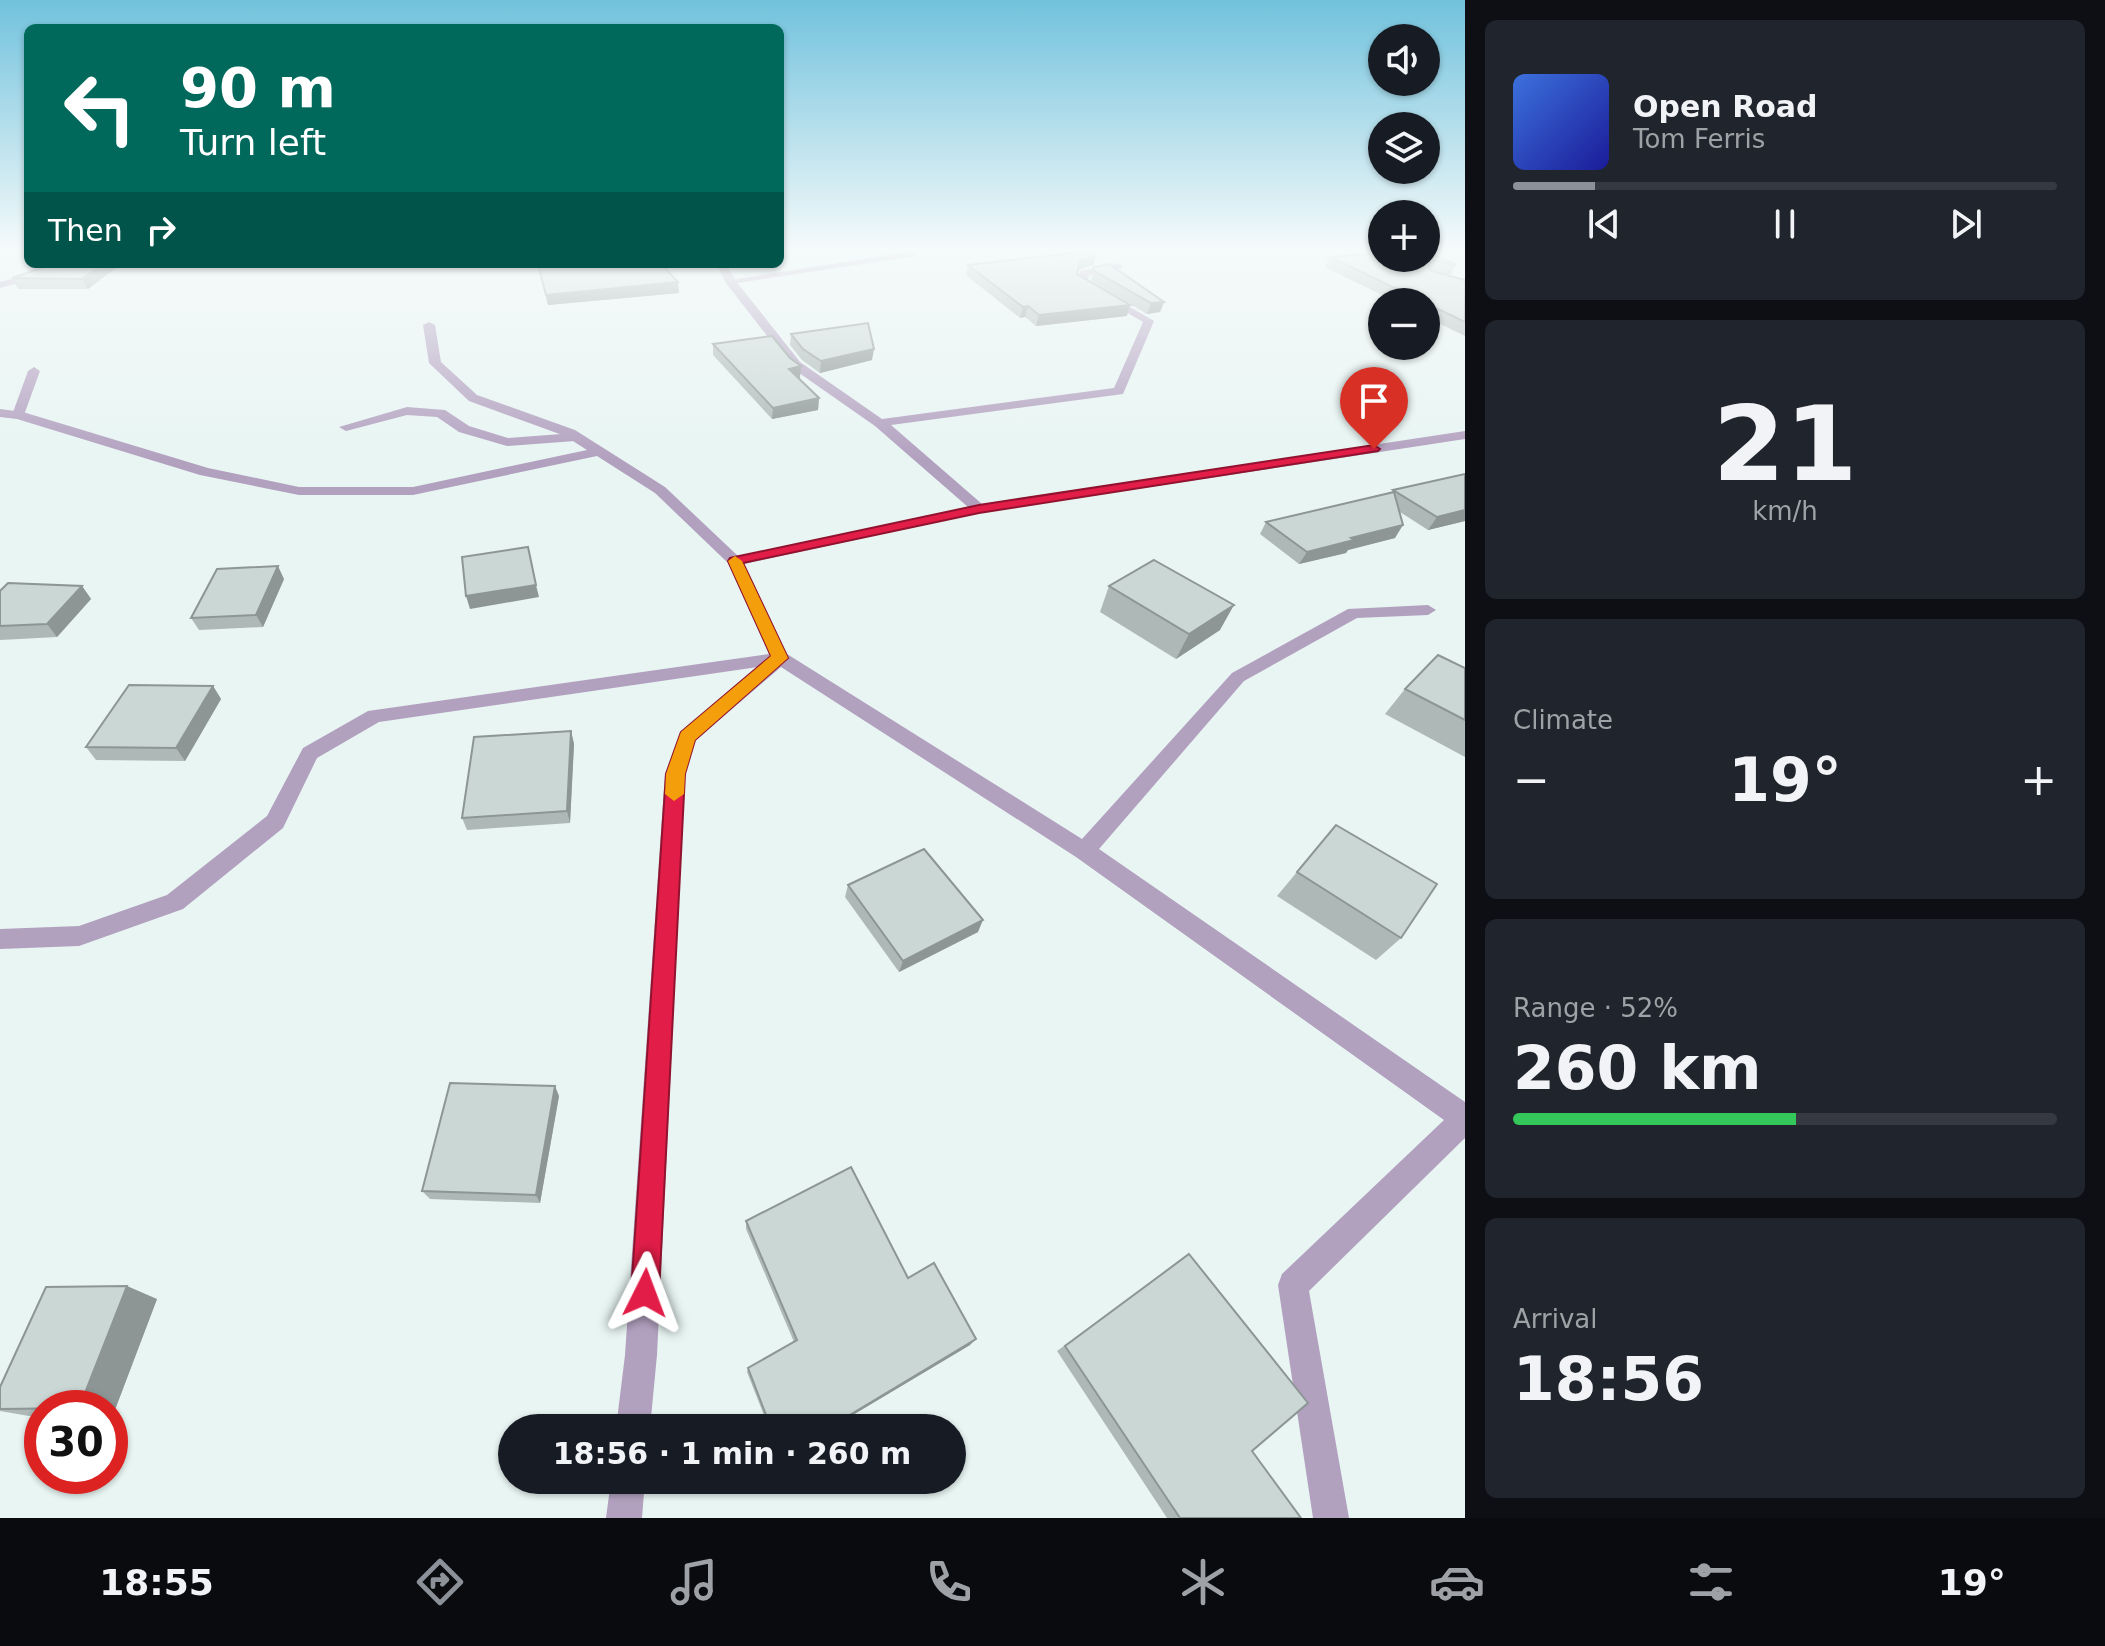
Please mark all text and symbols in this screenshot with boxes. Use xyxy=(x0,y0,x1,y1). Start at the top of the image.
map controls xyxy=(1368,24,1440,360)
button: sound xyxy=(1368,24,1440,96)
text: 90 m xyxy=(180,55,336,120)
icon: left xyxy=(48,56,152,160)
text: Open Road xyxy=(1633,89,1818,124)
button: layers xyxy=(1368,112,1440,184)
text: Turn left xyxy=(180,122,326,163)
text: Tom Ferris xyxy=(1633,124,1765,154)
button: + xyxy=(1368,200,1440,272)
icon: previous xyxy=(1582,202,1626,246)
icon: pause xyxy=(1763,202,1807,246)
icon: next xyxy=(1944,202,1988,246)
icon: right xyxy=(139,208,183,252)
text: Then xyxy=(48,213,123,248)
button: − xyxy=(1368,288,1440,360)
pin xyxy=(1340,367,1408,449)
icon: arrive xyxy=(1352,379,1396,423)
text: 21 xyxy=(1713,383,1857,505)
text: km/h xyxy=(1752,496,1818,526)
text: Climate xyxy=(1513,705,1613,735)
text: 19° xyxy=(1728,745,1842,815)
text: − xyxy=(1513,754,1550,805)
text: + xyxy=(2020,754,2057,805)
text: Range · 52% xyxy=(1513,993,1678,1023)
text: 260 km xyxy=(1513,1033,1762,1103)
position arrow xyxy=(603,1251,687,1335)
text: Arrival xyxy=(1513,1304,1597,1334)
text: 18:56 xyxy=(1513,1344,1704,1414)
speed limit sign: 30 xyxy=(24,1390,128,1494)
text: 18:56 · 1 min · 260 m xyxy=(553,1436,911,1471)
icon: directions xyxy=(412,1554,468,1610)
icon: music xyxy=(666,1554,722,1610)
icon: phone xyxy=(921,1554,977,1610)
icon: climate xyxy=(1175,1554,1231,1610)
icon: car xyxy=(1429,1554,1485,1610)
icon: filters xyxy=(1683,1554,1739,1610)
text: 18:55 xyxy=(99,1562,214,1603)
text: 19° xyxy=(1938,1562,2006,1603)

